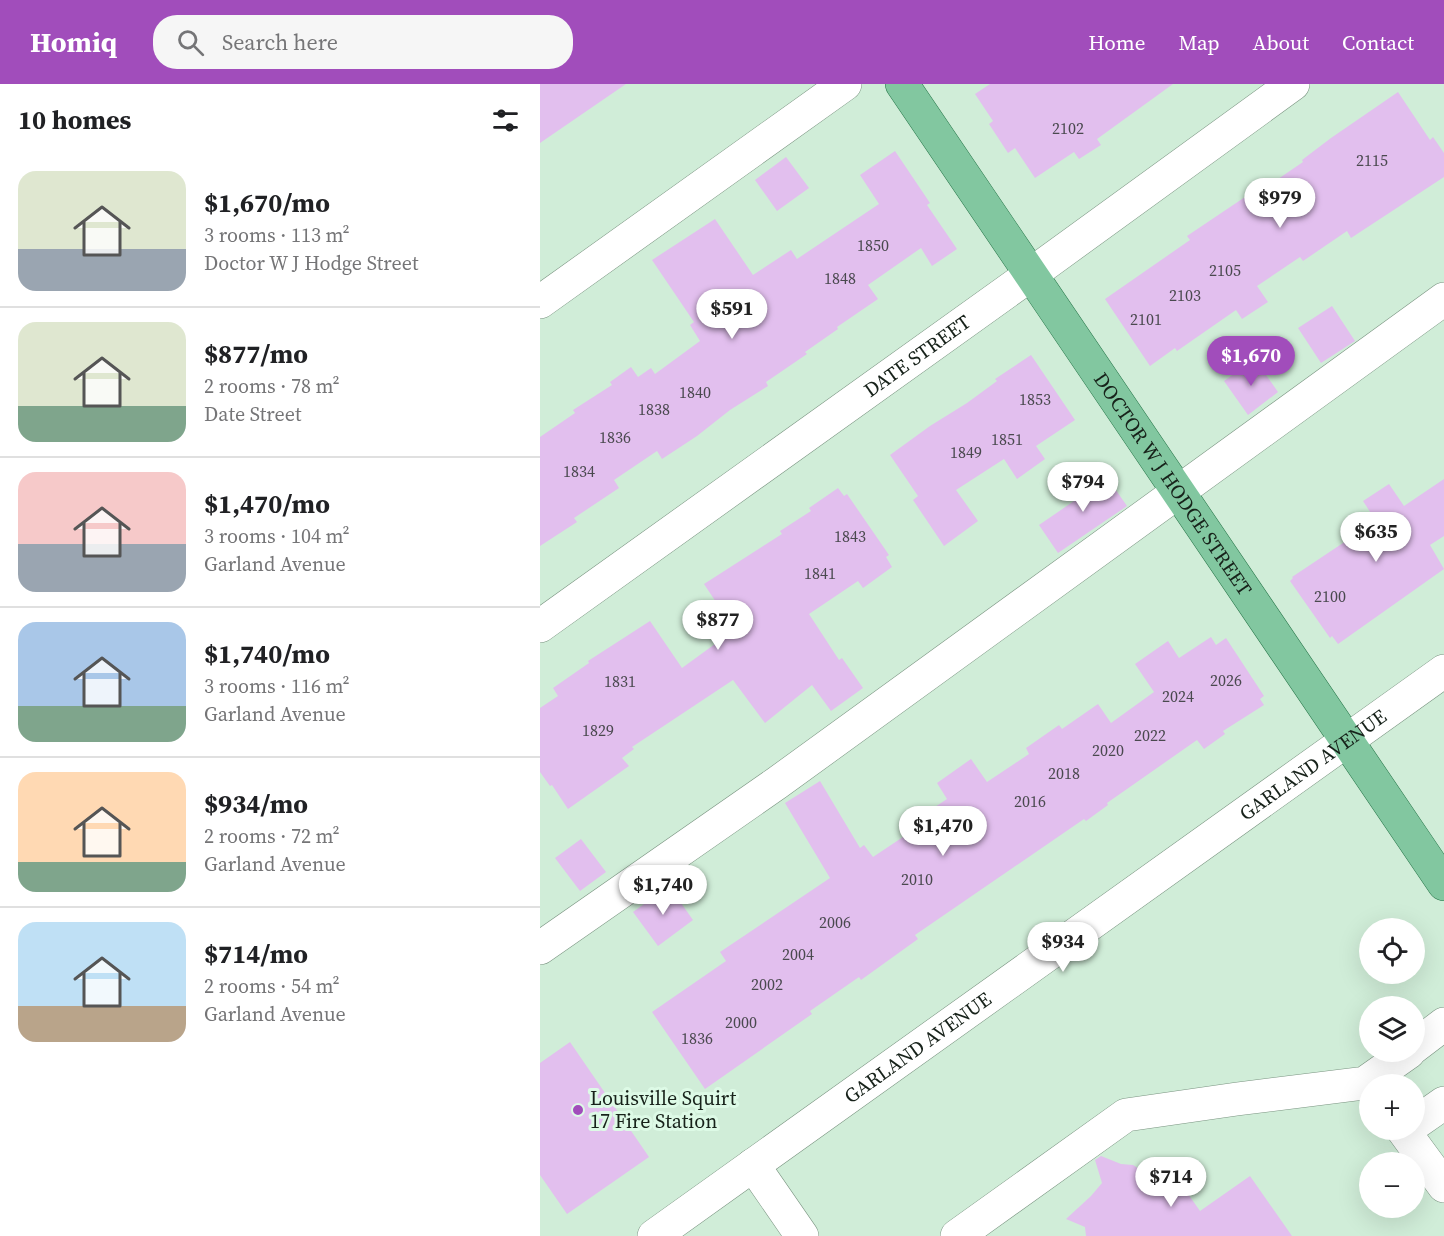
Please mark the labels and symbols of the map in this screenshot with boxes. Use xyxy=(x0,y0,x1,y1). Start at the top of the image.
house number: 2102 xyxy=(1052,117,1084,139)
house number: 2115 xyxy=(1356,149,1388,171)
pin: $979 xyxy=(1244,178,1316,229)
house number: 1850 xyxy=(857,234,889,256)
house number: 2105 xyxy=(1209,259,1241,281)
house number: 1848 xyxy=(824,267,856,289)
house number: 2103 xyxy=(1169,284,1201,306)
pin: $591 xyxy=(696,289,768,340)
street label: DATE STREET xyxy=(858,308,976,404)
house number: 2101 xyxy=(1130,308,1162,330)
pin: $1,670 xyxy=(1202,336,1300,387)
street label: DOCTOR W J HODGE STREET xyxy=(1087,367,1259,601)
house number: 1840 xyxy=(679,381,711,403)
house number: 1853 xyxy=(1019,388,1051,410)
house number: 1838 xyxy=(638,398,670,420)
house number: 1836 xyxy=(599,426,631,448)
house number: 1851 xyxy=(991,428,1023,450)
house number: 1849 xyxy=(950,441,982,463)
house number: 1834 xyxy=(563,460,595,482)
pin: $794 xyxy=(1047,462,1119,513)
pin: $635 xyxy=(1340,512,1412,563)
house number: 1843 xyxy=(834,525,866,547)
house number: 1841 xyxy=(804,562,836,584)
house number: 2100 xyxy=(1314,585,1346,607)
pin: $877 xyxy=(682,600,754,651)
house number: 2026 xyxy=(1210,669,1242,691)
house number: 1831 xyxy=(604,670,636,692)
house number: 2024 xyxy=(1162,685,1194,707)
street label: GARLAND AVENUE xyxy=(1233,702,1392,827)
house number: 1829 xyxy=(582,719,614,741)
house number: 2022 xyxy=(1134,724,1166,746)
house number: 2020 xyxy=(1092,739,1124,761)
house number: 2018 xyxy=(1048,762,1080,784)
house number: 2016 xyxy=(1014,790,1046,812)
pin: $1,470 xyxy=(894,806,992,857)
pin: $1,740 xyxy=(614,865,712,916)
house number: 2010 xyxy=(901,868,933,890)
house number: 2006 xyxy=(819,911,851,933)
pin: $934 xyxy=(1027,922,1099,973)
house number: 2004 xyxy=(782,943,814,965)
house number: 2002 xyxy=(751,973,783,995)
street label: GARLAND AVENUE xyxy=(838,985,997,1110)
house number: 2000 xyxy=(725,1011,757,1033)
house number: 1836 xyxy=(681,1027,713,1049)
place label: Louisville Squirt 17 Fire Station xyxy=(590,1084,737,1135)
marker: Louisville Squirt 17 Fire Station xyxy=(571,1103,585,1117)
pin: $714 xyxy=(1135,1157,1207,1208)

